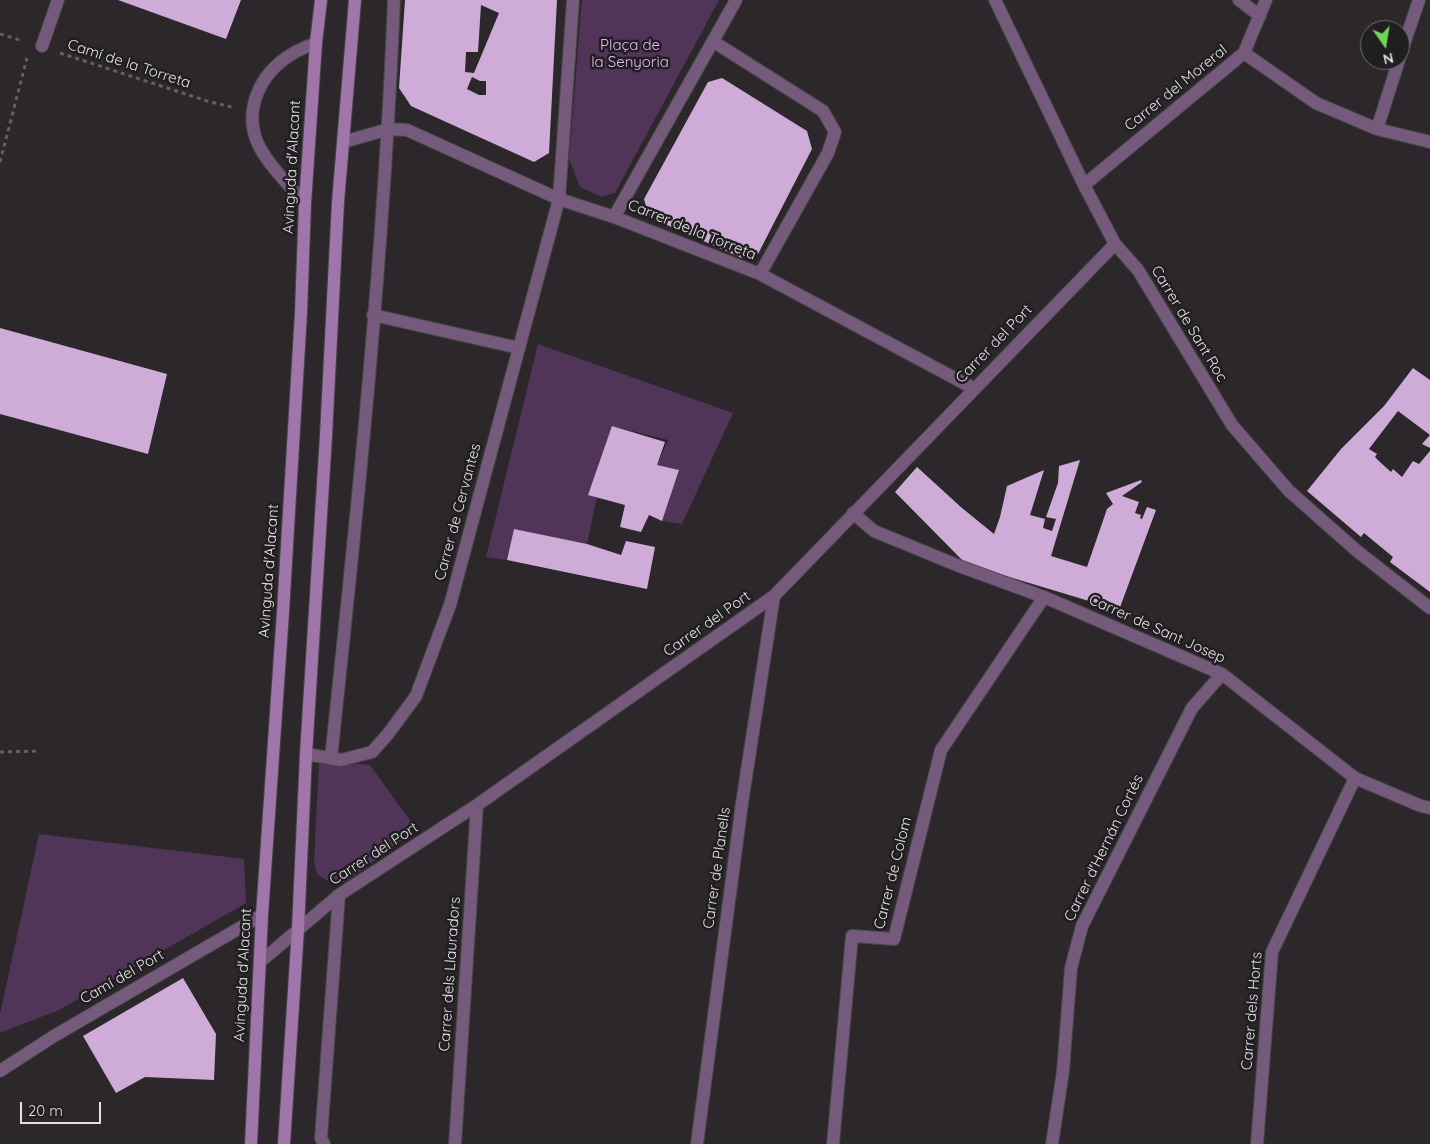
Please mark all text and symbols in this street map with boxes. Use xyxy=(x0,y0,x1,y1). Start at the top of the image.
north arrow xyxy=(1360,20,1410,70)
street label: Camí de la Torreta xyxy=(65,36,193,92)
park label: Plaça de la Senyoria xyxy=(591,36,669,71)
street label: Carrer del Moreral xyxy=(1121,41,1231,135)
text: N xyxy=(1381,49,1395,69)
street label: Avinguda d'Alacant xyxy=(280,100,304,234)
street label: Carrer de la Torreta xyxy=(625,196,759,264)
street label: Carrer de Sant Roc xyxy=(1147,263,1231,385)
street label: Carrer del Port xyxy=(952,301,1036,387)
street label: Carrer de Cervantes xyxy=(431,442,485,582)
street label: Avinguda d'Alacant xyxy=(255,504,283,638)
street label: Carrer del Port xyxy=(660,587,754,661)
street label: Carrer de Sant Josep xyxy=(1086,591,1228,667)
street label: Carrer d'Hernán Cortés xyxy=(1061,772,1147,924)
street label: Carrer de Planells xyxy=(700,806,734,930)
street label: Carrer de Colom xyxy=(870,815,916,931)
street label: Carrer del Port xyxy=(326,819,422,889)
street label: Carrer dels Llauradors xyxy=(436,896,464,1052)
street label: Avinguda d'Alacant xyxy=(231,908,255,1042)
street label: Camí del Port xyxy=(77,946,167,1008)
street label: Carrer dels Horts xyxy=(1238,951,1266,1071)
scale bar xyxy=(22,1092,104,1124)
text: 20 m xyxy=(28,1101,63,1120)

